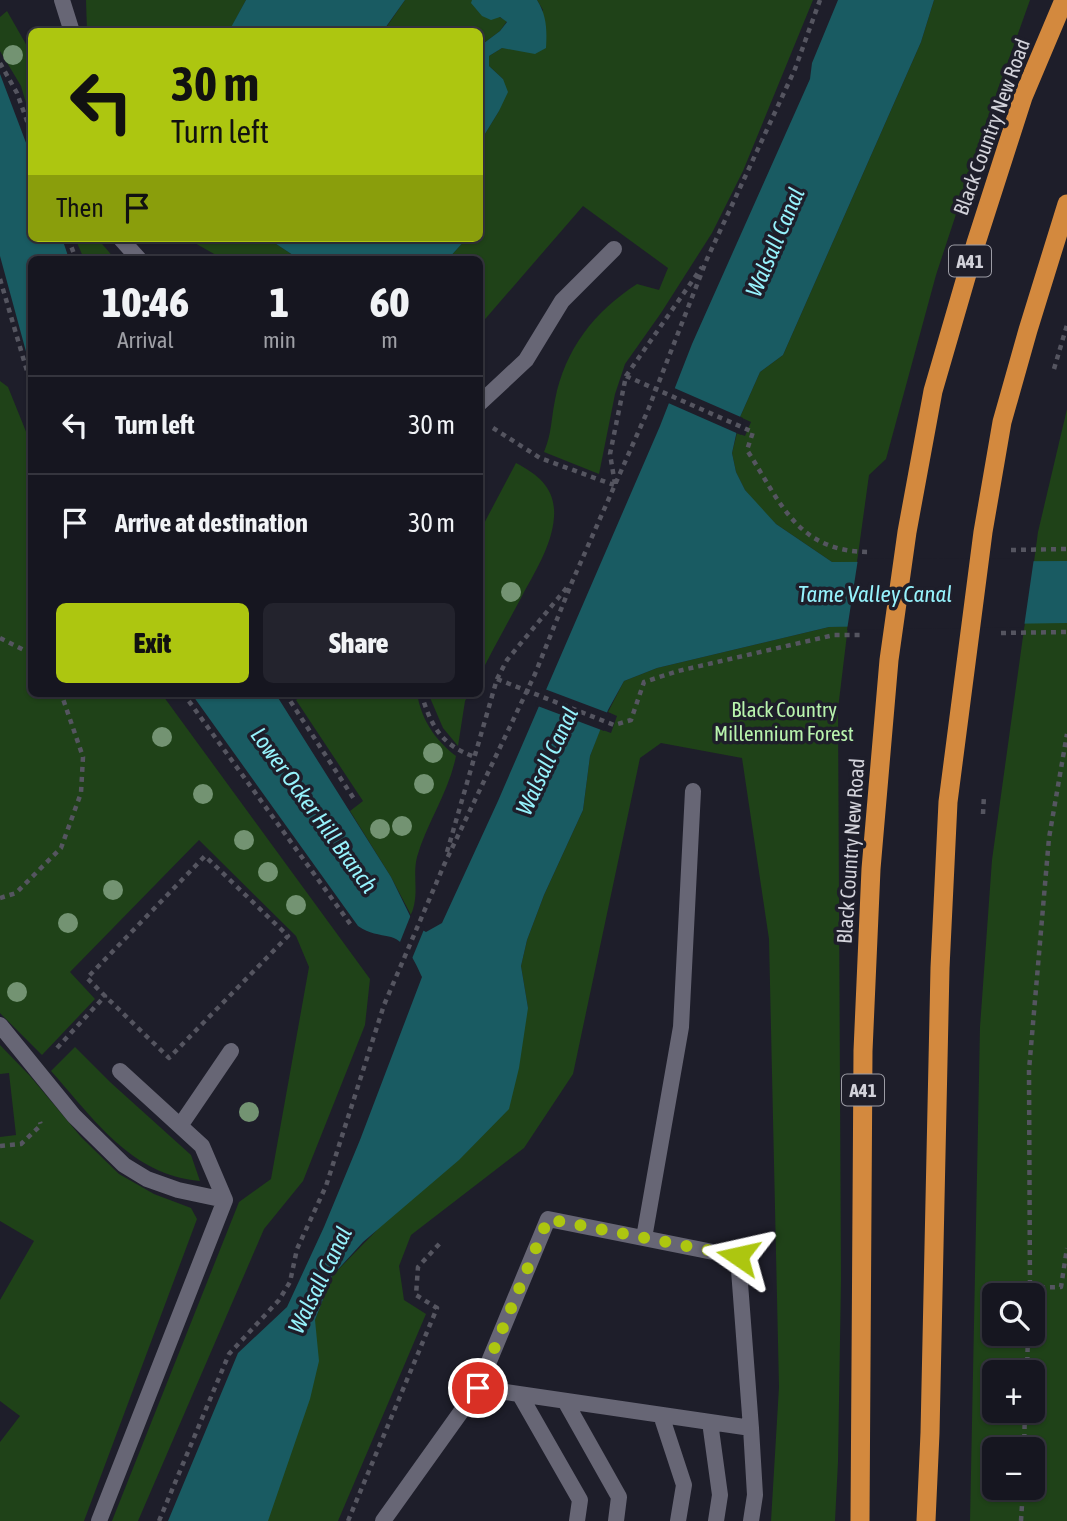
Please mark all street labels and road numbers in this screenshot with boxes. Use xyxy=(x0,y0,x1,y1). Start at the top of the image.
street label: Black Country New Road xyxy=(948,35,1034,218)
road number: A41 xyxy=(949,246,991,276)
street label: Black Country New Road xyxy=(832,757,868,944)
road number: A41 xyxy=(842,1074,884,1106)

